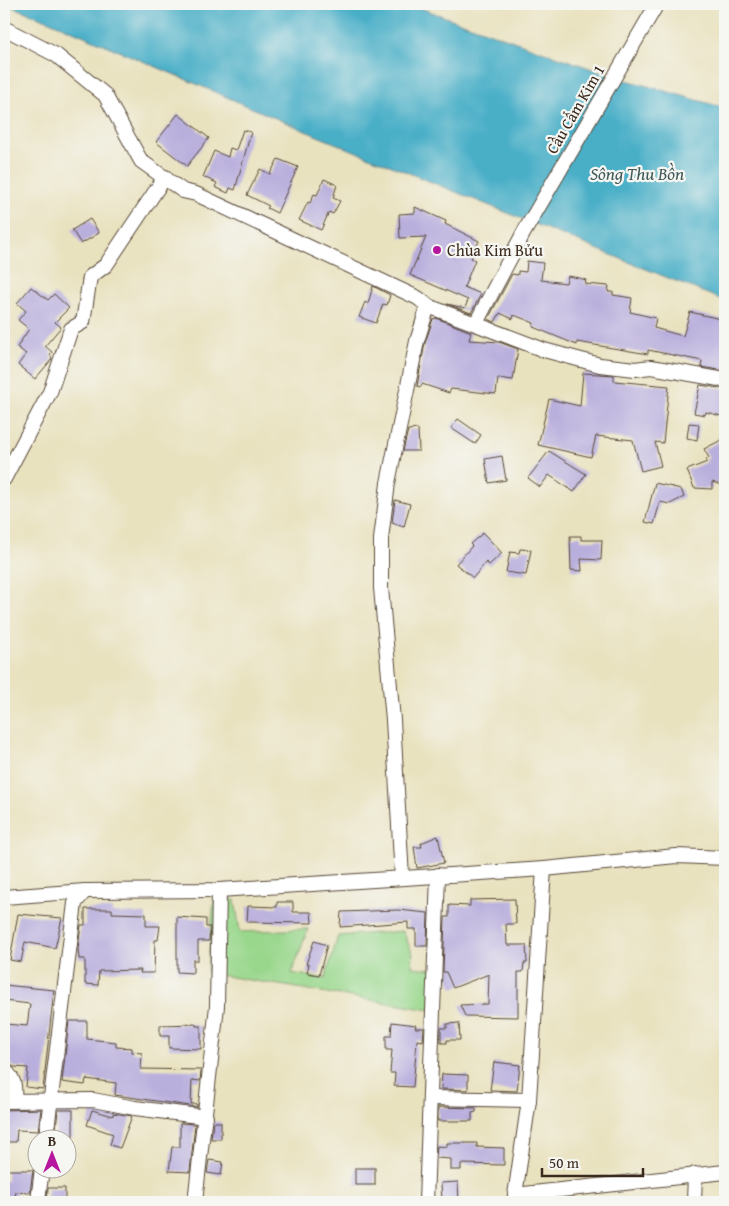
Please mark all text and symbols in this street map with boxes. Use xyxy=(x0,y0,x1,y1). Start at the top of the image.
street label: Cầu Cẩm Kim 1 xyxy=(540,60,610,158)
water label: Sông Thu Bồn xyxy=(590,160,684,187)
place label: Chùa Kim Bửu xyxy=(447,238,543,262)
marker: Chùa Kim Bửu xyxy=(431,244,443,256)
north arrow xyxy=(28,1128,78,1178)
text: B xyxy=(48,1131,56,1151)
scale bar xyxy=(542,1146,643,1178)
text: 50 m xyxy=(549,1152,580,1173)

